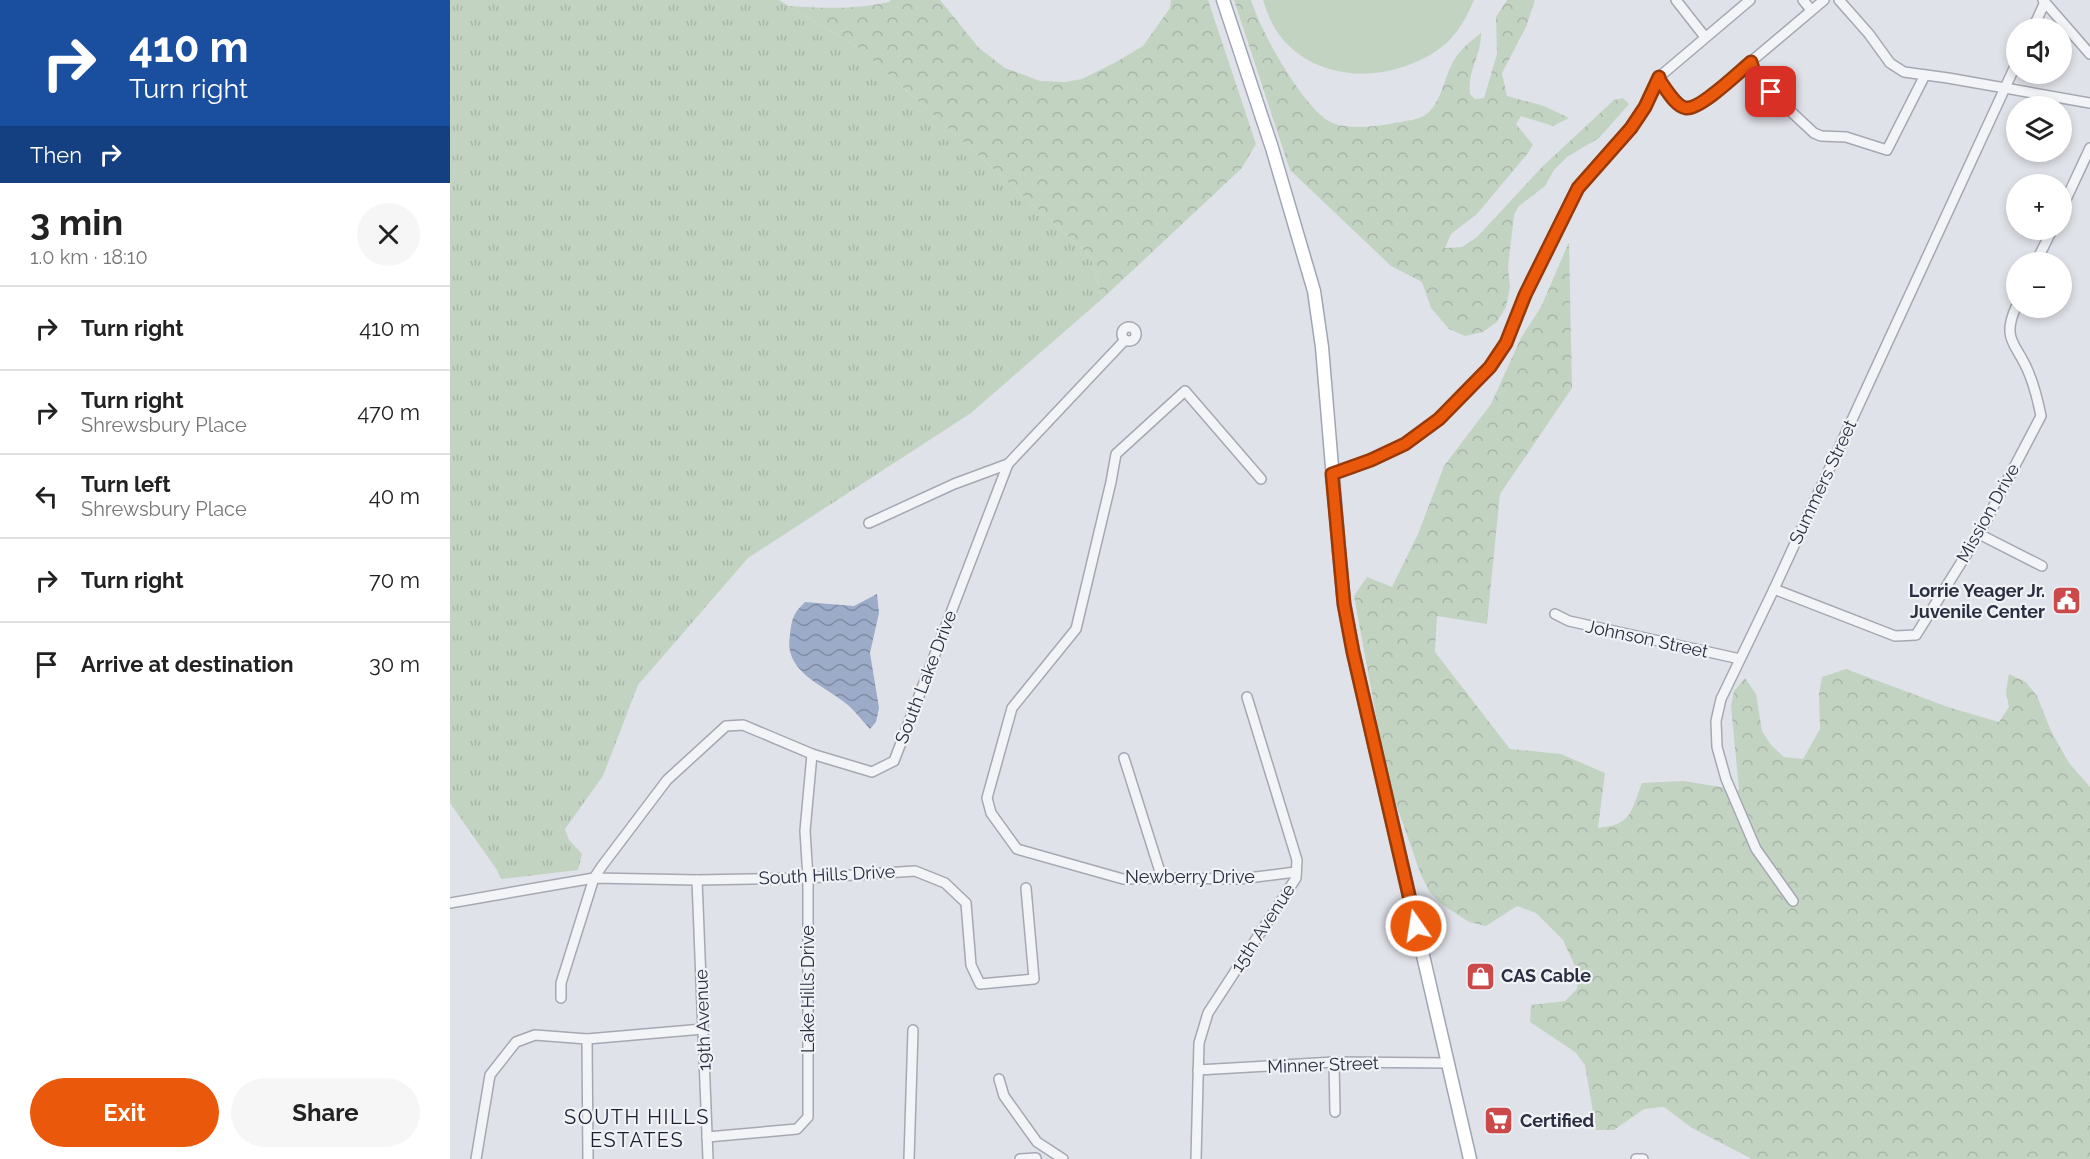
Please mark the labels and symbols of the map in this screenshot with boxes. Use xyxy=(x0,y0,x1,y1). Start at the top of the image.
pin xyxy=(1745,66,1796,117)
street label: Summers Street xyxy=(1785,416,1861,547)
street label: Mission Drive xyxy=(1952,459,2024,566)
place label: Lorrie Yeager Jr. Juvenile Center xyxy=(1909,580,2045,622)
public building icon: Lorrie Yeager Jr. Juvenile Center xyxy=(2050,585,2082,617)
street label: South Lake Drive xyxy=(890,607,961,746)
street label: Johnson Street xyxy=(1584,615,1710,662)
street label: South Hills Drive xyxy=(758,860,896,889)
street label: Newberry Drive xyxy=(1125,866,1255,887)
street label: 15th Avenue xyxy=(1226,879,1299,976)
position arrow xyxy=(1384,894,1448,958)
street label: Lake Hills Drive xyxy=(797,925,818,1053)
shop icon: CAS Cable xyxy=(1464,960,1496,992)
place label: CAS Cable xyxy=(1501,965,1591,986)
street label: 19th Avenue xyxy=(690,968,715,1071)
street label: Minner Street xyxy=(1267,1052,1379,1077)
district label: SOUTH HILLS ESTATES xyxy=(564,1105,710,1152)
supermarket icon: Certified xyxy=(1483,1105,1515,1137)
place label: Certified xyxy=(1520,1110,1594,1131)

